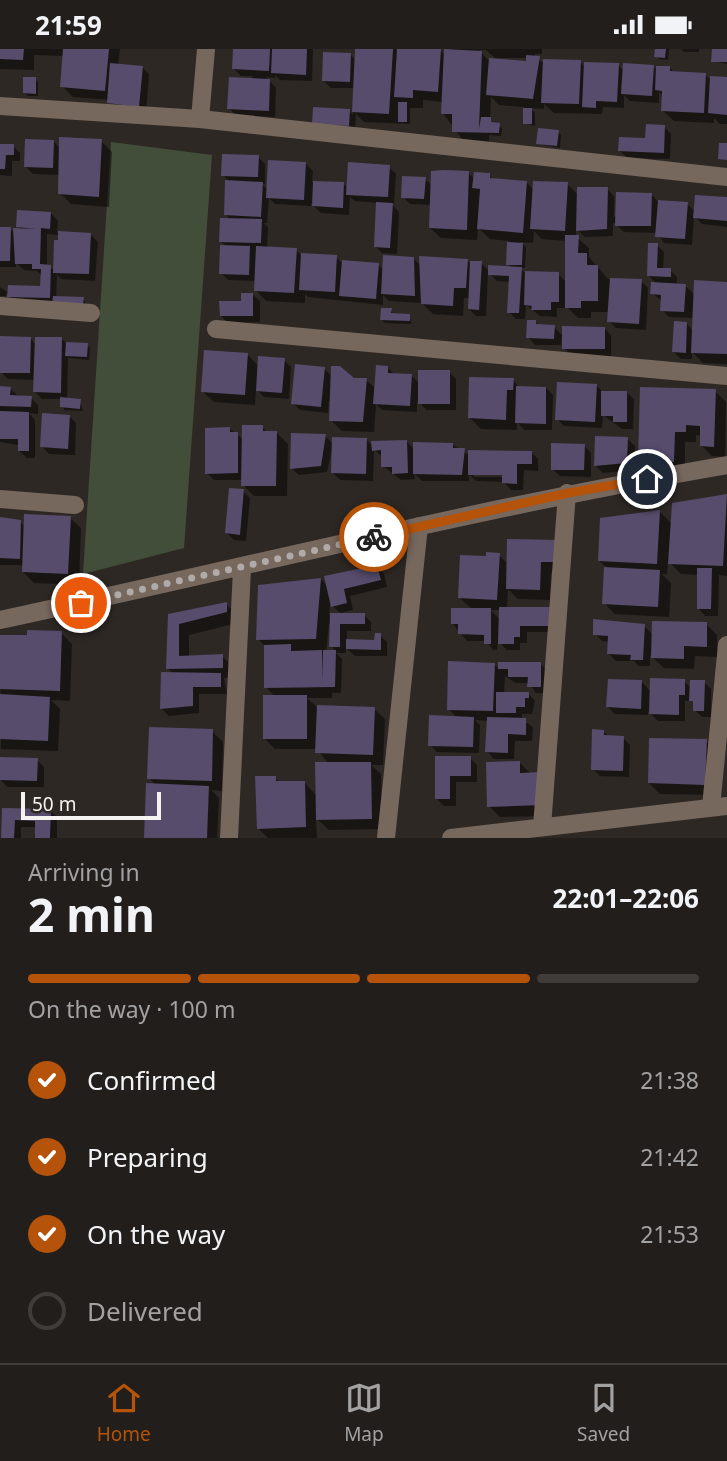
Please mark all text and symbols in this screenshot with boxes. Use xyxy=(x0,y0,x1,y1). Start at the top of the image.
text: 21:59 xyxy=(35,7,102,43)
pin xyxy=(617,449,677,509)
icon: home xyxy=(628,460,666,498)
courier xyxy=(339,502,409,572)
icon: bike xyxy=(355,518,393,556)
pin xyxy=(51,573,111,633)
icon: bag xyxy=(62,584,100,622)
scale bar xyxy=(21,789,161,821)
text: 50 m xyxy=(32,791,76,817)
text: Arriving in xyxy=(28,856,140,888)
text: 22:01–22:06 xyxy=(552,880,699,916)
text: 2 min xyxy=(28,883,155,945)
text: On the way · 100 m xyxy=(28,993,235,1025)
icon: check xyxy=(28,1061,66,1099)
text: Confirmed xyxy=(87,1062,217,1098)
text: 21:38 xyxy=(640,1064,699,1096)
icon: check xyxy=(28,1138,66,1176)
text: Preparing xyxy=(87,1139,208,1175)
text: 21:42 xyxy=(640,1141,699,1173)
icon: check xyxy=(28,1215,66,1253)
text: On the way xyxy=(87,1216,225,1252)
text: 21:53 xyxy=(640,1218,699,1250)
text: Delivered xyxy=(87,1293,203,1329)
tab: Home xyxy=(97,1379,151,1447)
tab: Map xyxy=(344,1379,384,1447)
tab: Saved xyxy=(577,1379,630,1447)

